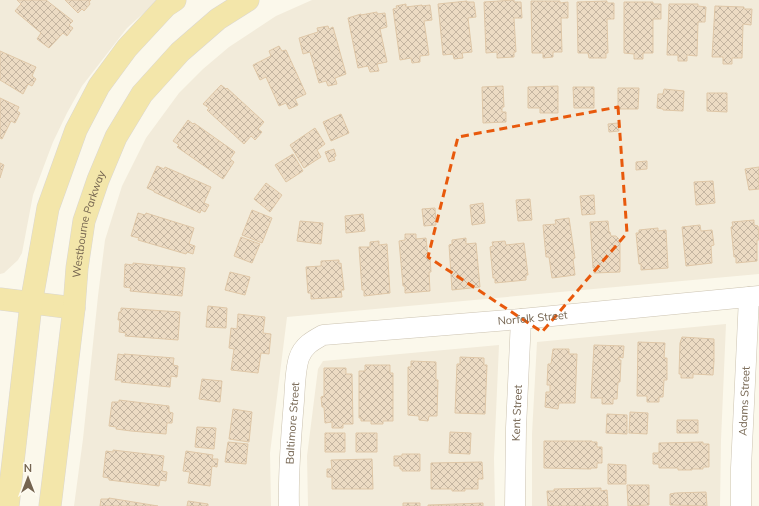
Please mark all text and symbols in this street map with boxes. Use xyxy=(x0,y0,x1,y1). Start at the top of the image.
street label: Westbourne Parkway xyxy=(69,168,108,278)
street label: Norfolk Street xyxy=(497,308,568,328)
street label: Adams Street xyxy=(736,366,753,436)
street label: Baltimore Street xyxy=(282,381,302,465)
street label: Kent Street xyxy=(509,384,525,441)
north arrow xyxy=(8,458,48,498)
text: N xyxy=(24,461,32,475)

